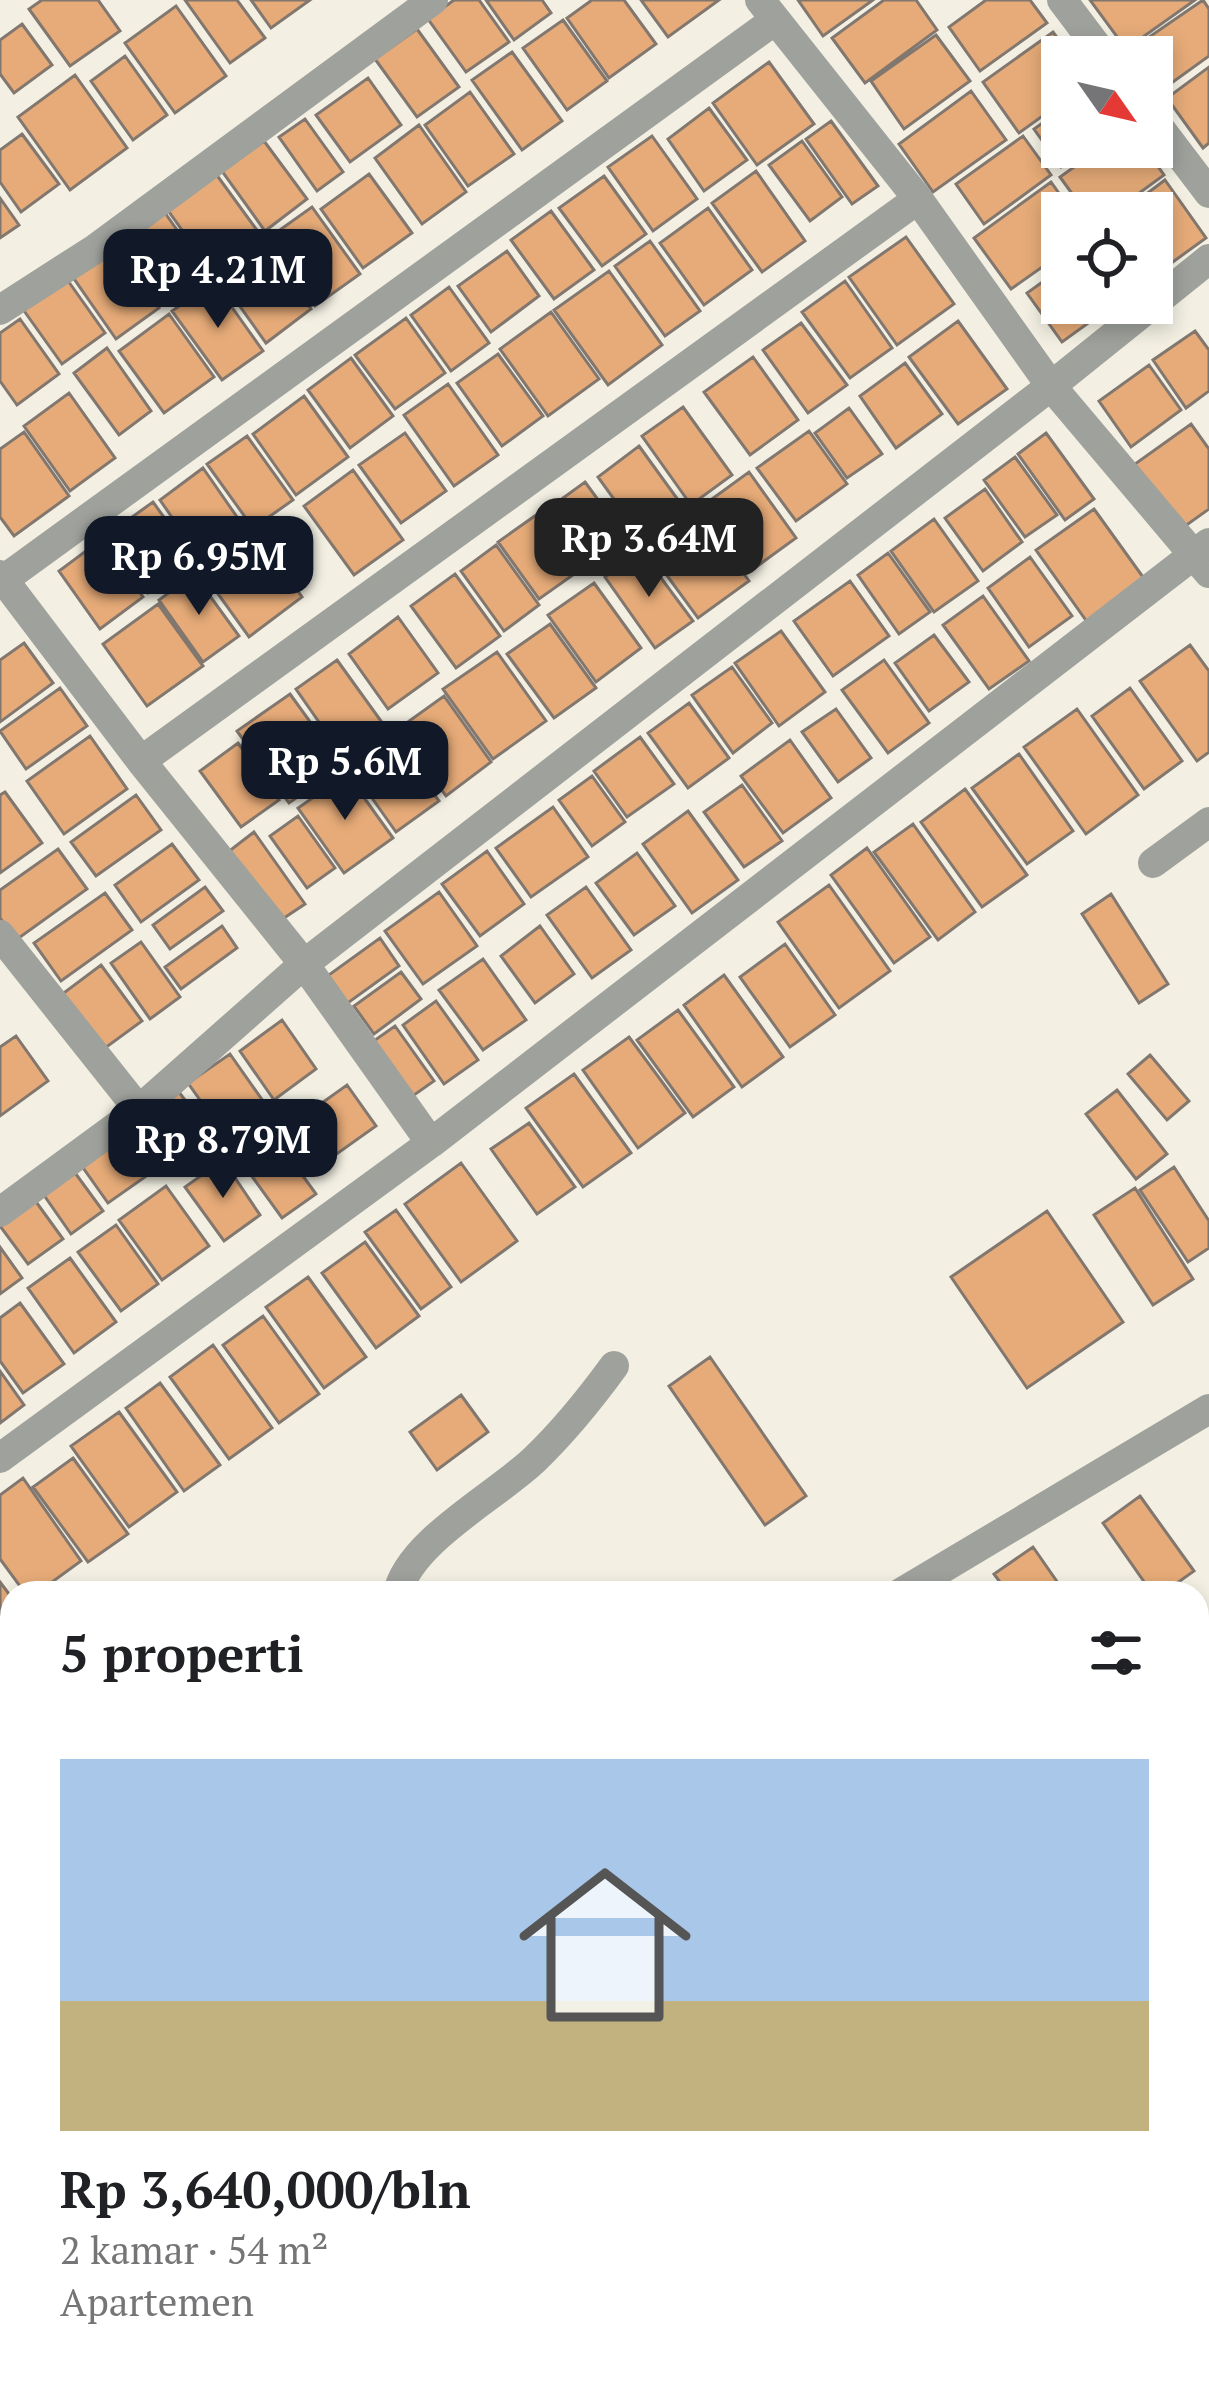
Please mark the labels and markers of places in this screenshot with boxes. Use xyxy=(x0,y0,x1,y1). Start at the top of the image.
pin: Rp 4.21M xyxy=(94,229,342,331)
pin: Rp 3.64M xyxy=(525,498,773,600)
pin: Rp 6.95M xyxy=(75,516,323,618)
pin: Rp 5.6M xyxy=(234,721,456,823)
pin: Rp 8.79M xyxy=(99,1099,347,1201)

